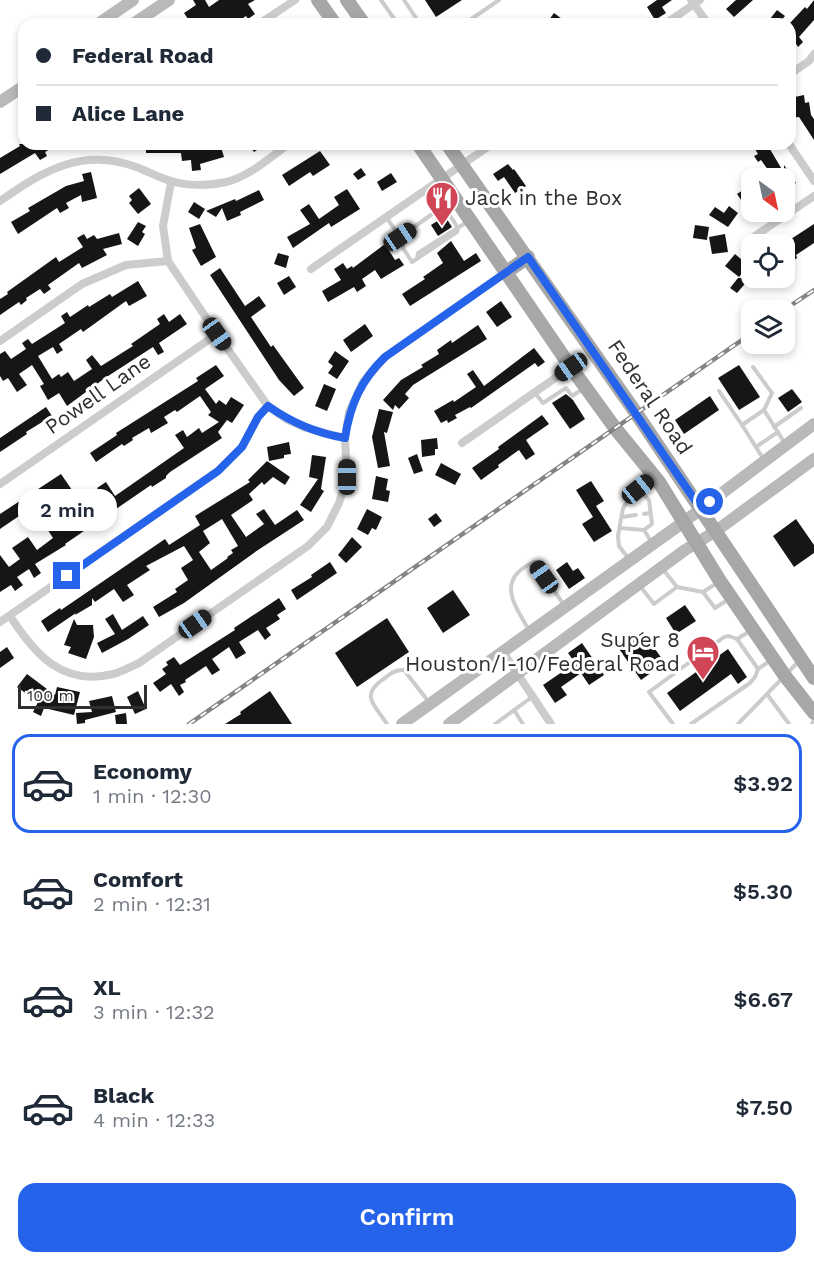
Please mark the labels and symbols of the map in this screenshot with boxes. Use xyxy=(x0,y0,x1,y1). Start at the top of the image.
north arrow xyxy=(741,168,795,222)
restaurant icon: Jack in the Box xyxy=(424,180,460,227)
place label: Jack in the Box xyxy=(465,185,622,210)
car xyxy=(380,219,420,255)
car xyxy=(199,314,235,354)
street label: Federal Road xyxy=(603,334,698,459)
street label: Powell Lane xyxy=(40,348,155,439)
car xyxy=(551,349,591,385)
car xyxy=(338,459,356,495)
car xyxy=(618,471,658,507)
route start xyxy=(696,488,723,515)
callout: 2 min xyxy=(17,489,116,531)
car xyxy=(526,557,562,597)
route end xyxy=(53,562,80,589)
car xyxy=(175,606,215,642)
place label: Super 8 Houston/I-10/Federal Road xyxy=(405,627,680,676)
hotel icon: Super 8 Houston/I-10/Federal Road xyxy=(685,634,721,681)
scale bar xyxy=(18,682,147,710)

